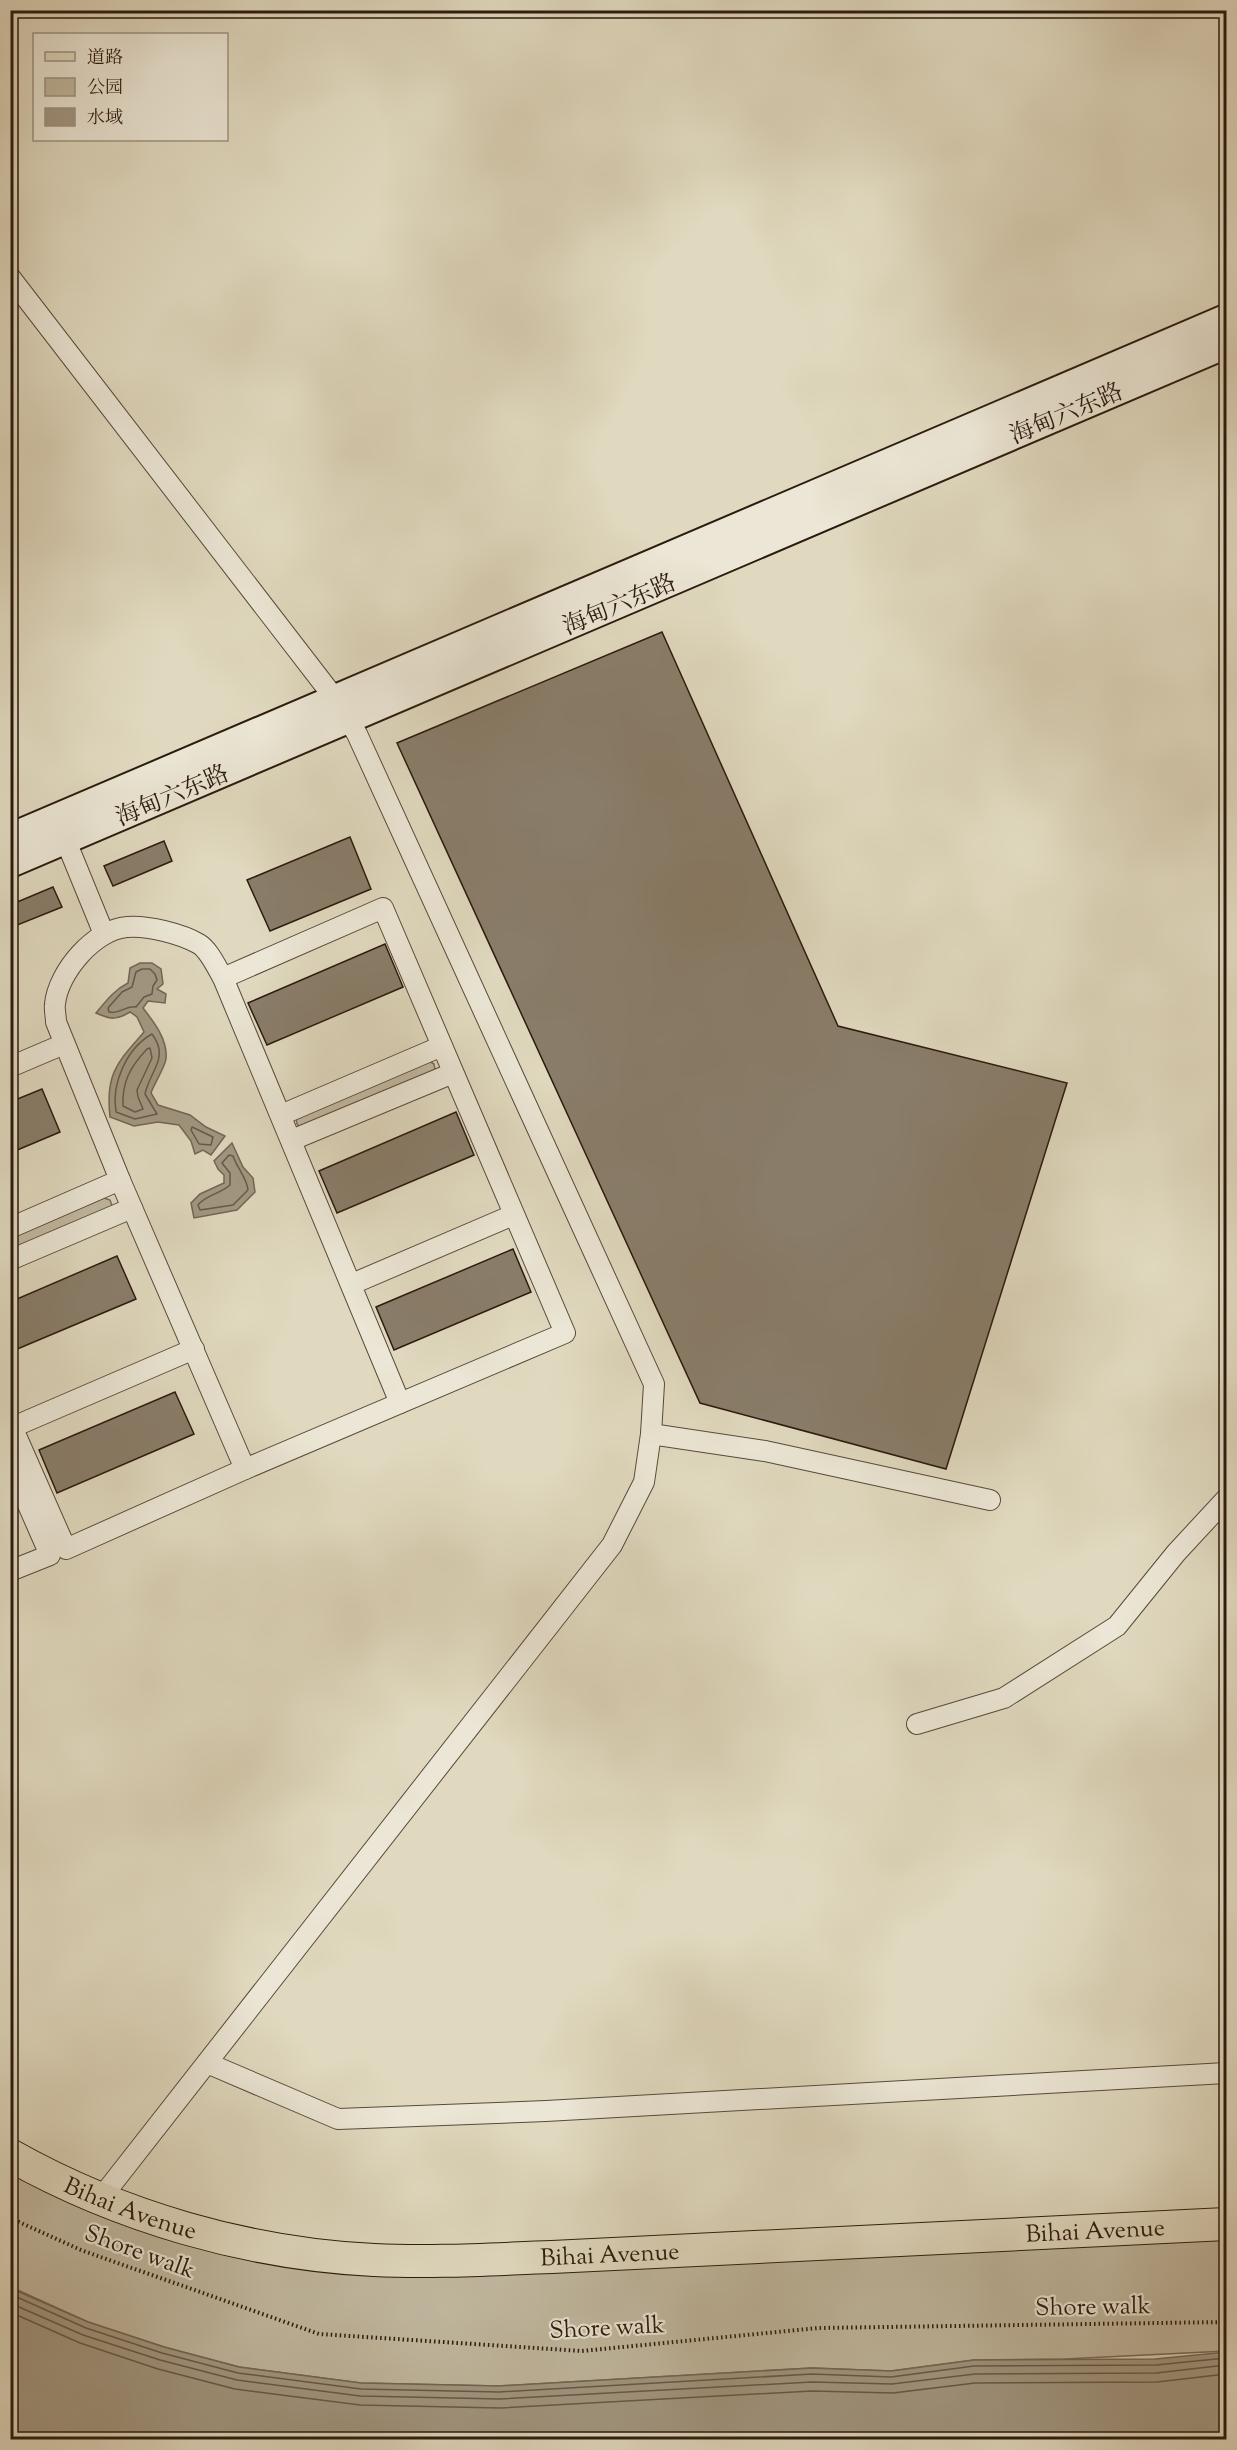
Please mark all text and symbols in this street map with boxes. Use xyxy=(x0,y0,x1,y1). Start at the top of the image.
legend xyxy=(33,33,228,141)
text: 道路 xyxy=(87,46,123,72)
text: 公园 xyxy=(87,76,123,102)
text: 水域 xyxy=(87,106,123,132)
street label: 海甸六东路 xyxy=(1005,376,1129,454)
street label: 海甸六东路 xyxy=(558,567,682,645)
street label: 海甸六东路 xyxy=(111,758,235,836)
street label: Bihai Avenue xyxy=(58,2170,200,2250)
street label: Bihai Avenue xyxy=(1025,2212,1166,2253)
street label: Shore walk xyxy=(79,2217,199,2289)
street label: Bihai Avenue xyxy=(540,2236,680,2276)
street label: Shore walk xyxy=(1035,2290,1151,2326)
street label: Shore walk xyxy=(548,2309,666,2349)

